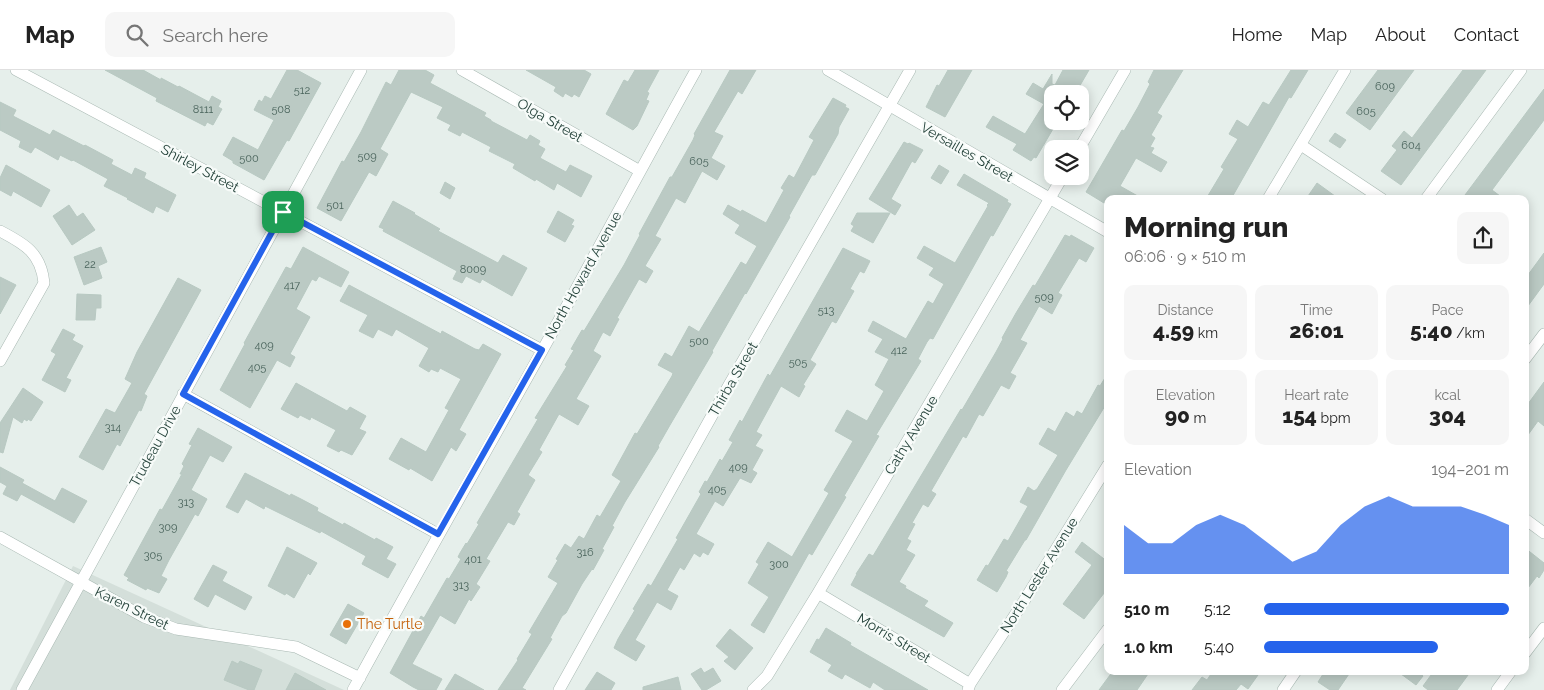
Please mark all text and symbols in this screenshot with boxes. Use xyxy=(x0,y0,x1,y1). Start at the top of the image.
search box xyxy=(105,12,455,57)
text: Map xyxy=(25,20,75,49)
icon: search xyxy=(123,21,151,49)
text: Search here xyxy=(163,24,268,46)
text: Home xyxy=(1231,24,1282,45)
text: Map xyxy=(1310,24,1347,45)
text: About xyxy=(1375,24,1426,45)
text: Contact xyxy=(1454,24,1519,45)
house number: 609 xyxy=(1375,80,1395,93)
house number: 512 xyxy=(294,84,310,97)
map controls xyxy=(1044,85,1089,185)
button: locate xyxy=(1044,85,1089,130)
street label: Olga Street xyxy=(514,95,586,145)
house number: 8111 xyxy=(193,103,214,116)
house number: 508 xyxy=(271,103,291,116)
house number: 605 xyxy=(1356,105,1376,118)
street label: Versailles Street xyxy=(918,119,1016,185)
house number: 604 xyxy=(1401,139,1421,152)
button: layers xyxy=(1044,140,1089,185)
street label: Shirley Street xyxy=(158,141,242,195)
house number: 509 xyxy=(357,150,377,163)
house number: 500 xyxy=(239,152,259,165)
house number: 605 xyxy=(689,155,709,168)
pin xyxy=(262,191,304,233)
icon: arrive xyxy=(269,198,297,226)
house number: 501 xyxy=(326,199,344,212)
street label: North Howard Avenue xyxy=(541,209,625,341)
text: Morning run xyxy=(1124,211,1288,244)
button: share xyxy=(1457,212,1509,264)
text: 06:06 · 9 × 510 m xyxy=(1124,247,1246,266)
house number: 22 xyxy=(84,258,96,271)
house number: 8009 xyxy=(460,263,486,276)
house number: 417 xyxy=(284,279,300,292)
house number: 509 xyxy=(1034,291,1054,304)
text: Distance xyxy=(1157,302,1214,318)
text: Time xyxy=(1300,302,1333,318)
text: Pace xyxy=(1431,302,1464,318)
house number: 513 xyxy=(818,304,834,317)
text: 4.59 xyxy=(1153,318,1194,343)
text: 26:01 xyxy=(1289,318,1344,343)
text: 5:40 xyxy=(1410,318,1453,343)
text: km xyxy=(1194,325,1218,341)
text: /km xyxy=(1453,325,1485,341)
house number: 500 xyxy=(689,335,709,348)
house number: 409 xyxy=(254,339,274,352)
street label: Thirba Street xyxy=(705,339,761,419)
house number: 412 xyxy=(891,344,907,357)
house number: 505 xyxy=(789,356,807,369)
house number: 405 xyxy=(248,361,266,374)
text: Elevation xyxy=(1156,387,1215,403)
text: Heart rate xyxy=(1284,387,1349,403)
text: kcal xyxy=(1434,387,1461,403)
street label: Cathy Avenue xyxy=(881,393,941,477)
street label: Trudeau Drive xyxy=(126,403,184,489)
text: 90 xyxy=(1165,403,1190,428)
text: 154 xyxy=(1282,403,1317,428)
text: 304 xyxy=(1429,403,1466,428)
text: m xyxy=(1190,410,1206,426)
text: bpm xyxy=(1317,410,1351,426)
house number: 314 xyxy=(105,421,121,434)
text: Elevation xyxy=(1124,460,1192,479)
text: 194–201 m xyxy=(1431,460,1509,479)
house number: 409 xyxy=(728,461,748,474)
house number: 405 xyxy=(708,483,726,496)
house number: 313 xyxy=(178,496,194,509)
street label: North Lester Avenue xyxy=(997,514,1081,636)
house number: 309 xyxy=(158,521,178,534)
house number: 316 xyxy=(576,546,594,559)
house number: 305 xyxy=(144,549,162,562)
house number: 401 xyxy=(464,553,482,566)
house number: 300 xyxy=(769,558,789,571)
house number: 313 xyxy=(453,579,469,592)
street label: Karen Street xyxy=(92,583,172,633)
text: 510 m xyxy=(1124,600,1169,619)
text: 5:12 xyxy=(1204,600,1231,619)
street label: Morris Street xyxy=(855,610,934,666)
place label: The Turtle xyxy=(357,616,422,632)
marker: The Turtle xyxy=(341,618,353,630)
text: 1.0 km xyxy=(1124,638,1173,657)
text: 5:40 xyxy=(1204,638,1234,657)

